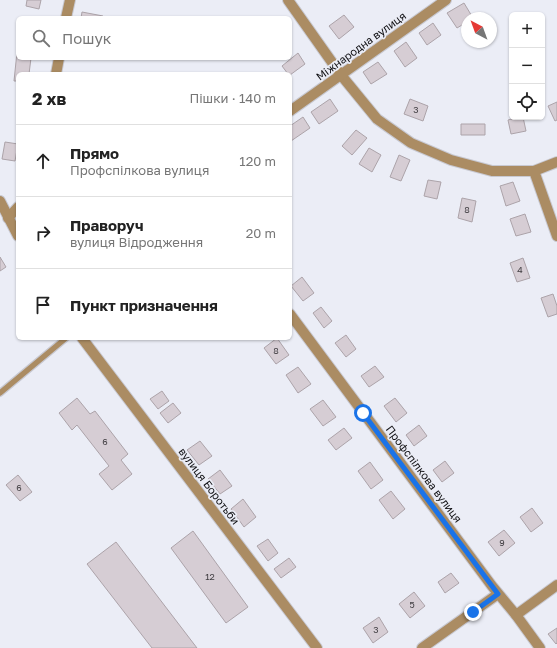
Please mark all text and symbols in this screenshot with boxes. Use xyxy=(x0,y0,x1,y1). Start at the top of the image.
street label: Міжнародна вулиця xyxy=(313,9,408,83)
north arrow xyxy=(461,12,497,48)
map controls xyxy=(509,12,545,120)
button: + xyxy=(509,12,545,48)
search box xyxy=(16,16,292,60)
icon: search xyxy=(30,27,52,49)
text: Пошук xyxy=(62,29,111,47)
button: − xyxy=(509,48,545,84)
button: locate xyxy=(509,84,545,120)
text: 2 хв xyxy=(32,88,66,109)
text: Пішки · 140 m xyxy=(189,90,276,106)
house number: 3 xyxy=(413,104,419,115)
text: Прямо xyxy=(70,144,119,162)
icon: ahead xyxy=(32,150,54,172)
text: 120 m xyxy=(239,153,276,169)
text: Профспілкова вулиця xyxy=(70,162,209,178)
house number: 8 xyxy=(464,204,470,215)
text: Праворуч xyxy=(70,216,144,234)
icon: right xyxy=(32,222,54,244)
text: 20 m xyxy=(246,225,276,241)
text: вулиця Відродження xyxy=(70,234,203,250)
house number: 4 xyxy=(517,264,523,275)
icon: arrive xyxy=(32,294,54,316)
text: Пункт призначення xyxy=(70,296,218,314)
house number: 8 xyxy=(273,345,279,356)
route start xyxy=(354,404,372,422)
street label: Профспілкова вулиця xyxy=(384,423,465,525)
house number: 6 xyxy=(102,436,108,447)
street label: вулиця Боротьби xyxy=(176,445,242,527)
house number: 6 xyxy=(16,482,22,493)
house number: 9 xyxy=(499,537,505,548)
house number: 12 xyxy=(205,571,215,582)
house number: 5 xyxy=(409,599,415,610)
route end xyxy=(464,603,482,621)
house number: 3 xyxy=(373,624,379,635)

